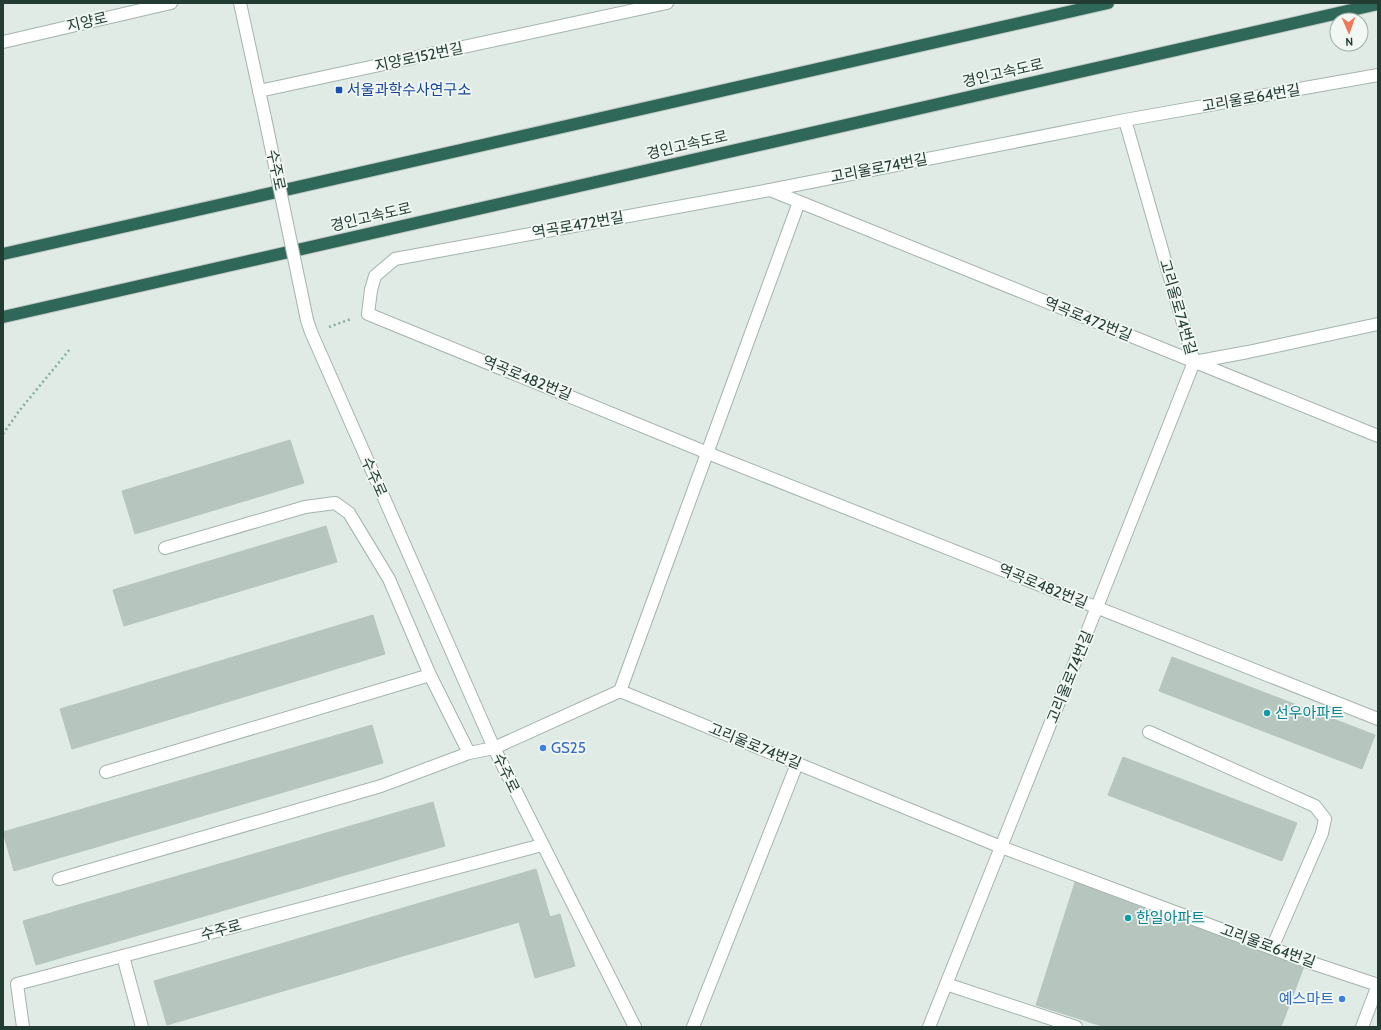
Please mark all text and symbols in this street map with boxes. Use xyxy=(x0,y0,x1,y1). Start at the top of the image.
street label: 지양로 xyxy=(65,9,109,35)
north arrow xyxy=(1329,12,1369,52)
text: N xyxy=(1345,35,1353,49)
street label: 지양로152번길 xyxy=(373,39,465,75)
street label: 경인고속도로 xyxy=(961,55,1045,91)
street label: 고리울로64번길 xyxy=(1200,80,1302,116)
place label: 서울과학수사연구소 xyxy=(347,81,471,99)
marker: 서울과학수사연구소 xyxy=(334,85,344,95)
street label: 경인고속도로 xyxy=(645,127,729,163)
street label: 수주로 xyxy=(263,148,289,192)
street label: 고리울로74번길 xyxy=(829,150,929,186)
street label: 경인고속도로 xyxy=(329,199,413,235)
street label: 역곡로472번길 xyxy=(531,208,625,242)
street label: 고리울로74번길 xyxy=(1156,257,1200,357)
street label: 역곡로472번길 xyxy=(1041,293,1135,345)
street label: 역곡로482번길 xyxy=(480,352,574,404)
street label: 수주로 xyxy=(357,454,391,500)
street label: 역곡로482번길 xyxy=(996,560,1090,612)
street label: 고리울로74번길 xyxy=(1043,628,1097,726)
place label: 선우아파트 xyxy=(1275,704,1344,722)
marker: 선우아파트 xyxy=(1262,708,1272,718)
street label: 고리울로74번길 xyxy=(706,719,804,773)
place label: GS25 xyxy=(551,739,586,757)
marker: GS25 xyxy=(538,743,548,753)
street label: 수주로 xyxy=(489,750,523,796)
place label: 한일아파트 xyxy=(1136,909,1205,927)
marker: 한일아파트 xyxy=(1123,913,1133,923)
street label: 수주로 xyxy=(199,916,243,944)
street label: 고리울로64번길 xyxy=(1218,920,1318,972)
place label: 예스마트 xyxy=(1279,990,1334,1008)
marker: 예스마트 xyxy=(1337,994,1347,1004)

